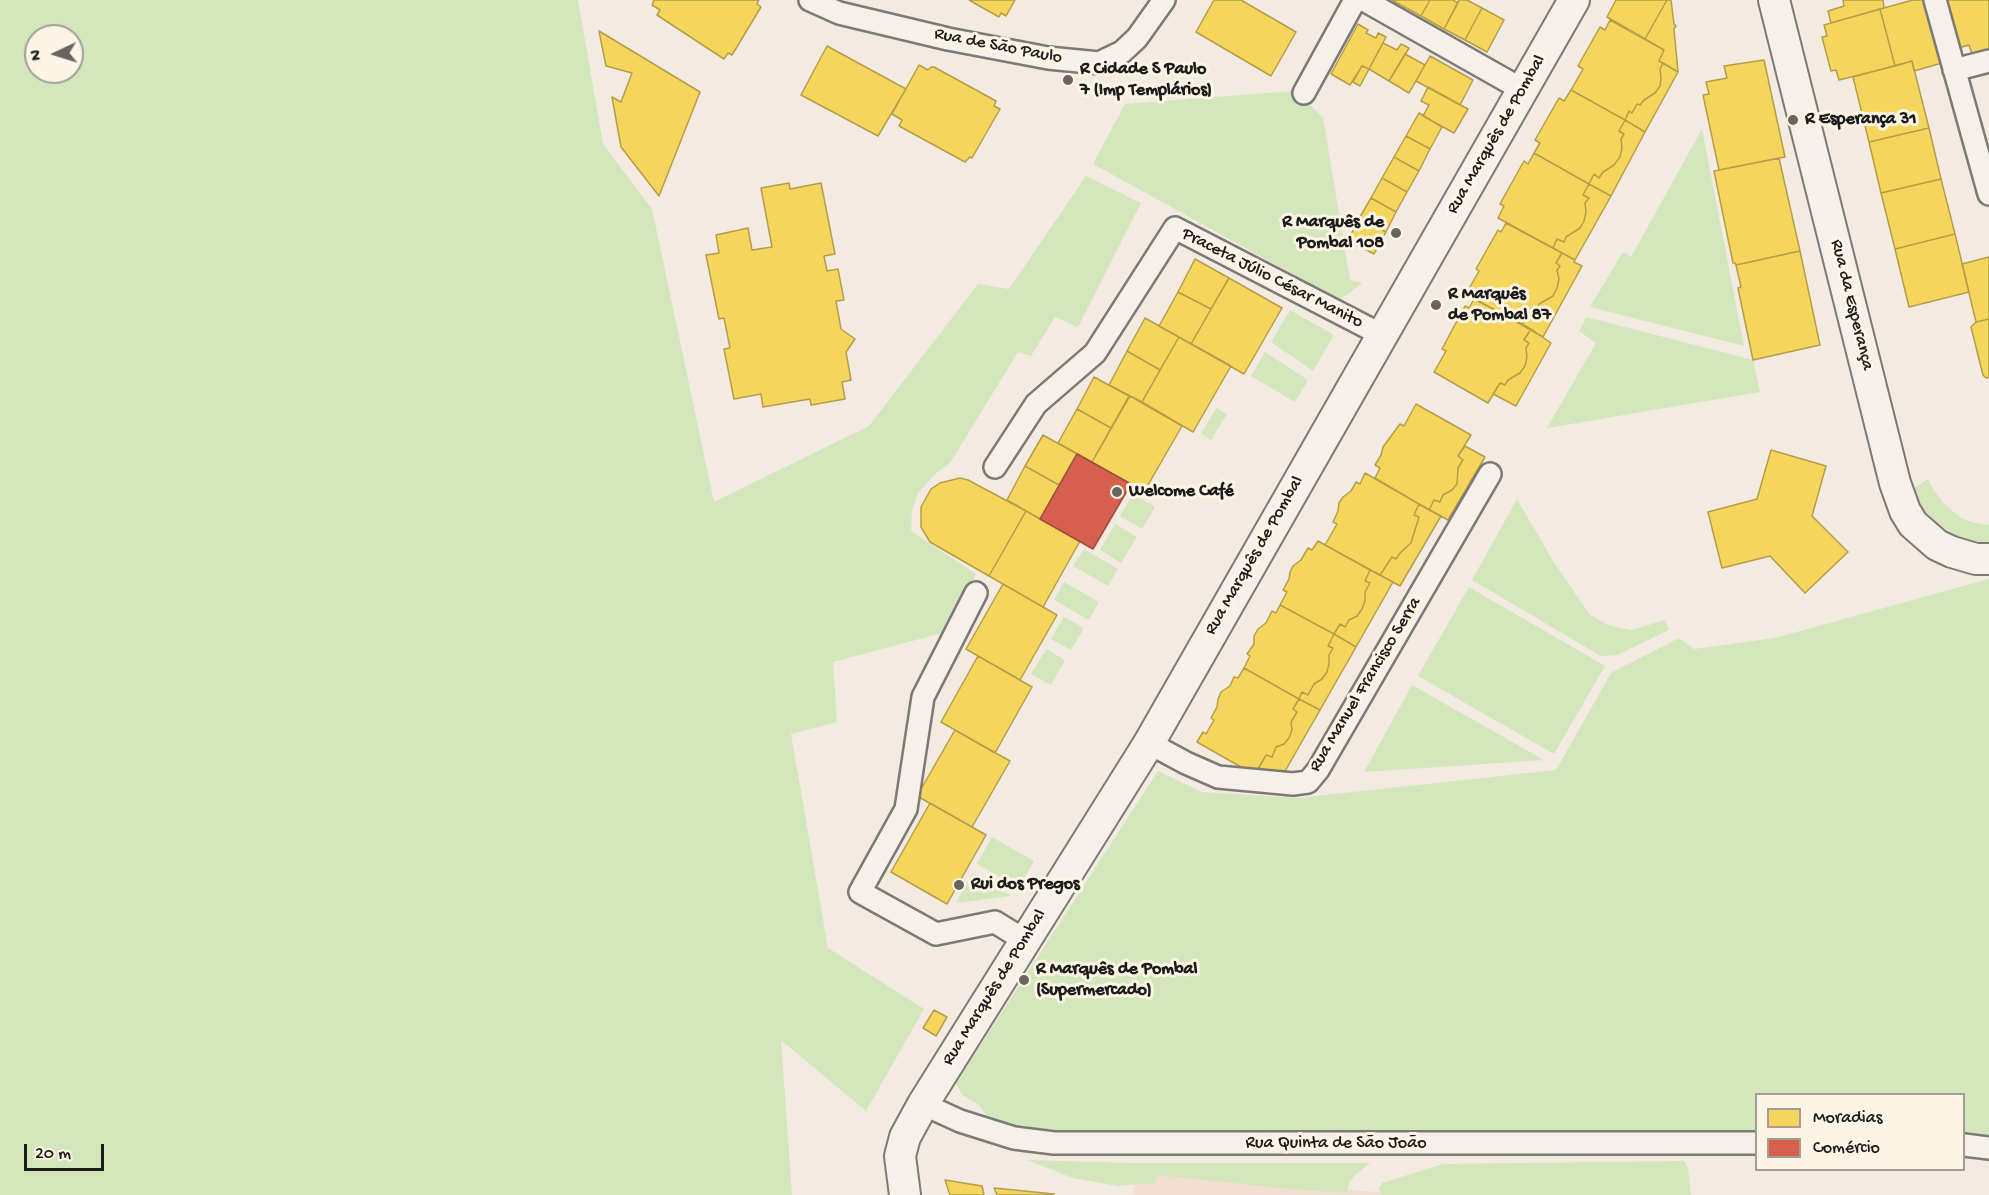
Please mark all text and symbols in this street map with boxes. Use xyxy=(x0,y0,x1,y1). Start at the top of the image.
north arrow xyxy=(24,24,84,84)
street label: Rua de São Paulo xyxy=(932,24,1064,70)
text: N xyxy=(28,49,47,61)
street label: Rua Marquês de Pombal xyxy=(1443,52,1551,218)
place label: R Cidade S Paulo 7 (Imp Templários) xyxy=(1080,59,1212,101)
marker: R Cidade S Paulo 7 (Imp Templários) xyxy=(1061,73,1075,87)
place label: R Esperança 31 xyxy=(1805,109,1917,131)
marker: R Esperança 31 xyxy=(1786,113,1800,127)
place label: R Marquês de Pombal 108 xyxy=(1282,212,1384,254)
street label: Praceta Júlio César Manito xyxy=(1178,224,1366,334)
marker: R Marquês de Pombal 108 xyxy=(1389,226,1403,240)
street label: Rua da Esperança xyxy=(1824,237,1878,373)
place label: R Marquês de Pombal 87 xyxy=(1448,284,1551,326)
marker: R Marquês de Pombal 87 xyxy=(1429,298,1443,312)
street label: Rua Marquês de Pombal xyxy=(1201,473,1309,639)
place label: Welcome Café xyxy=(1129,481,1234,503)
marker: Welcome Café xyxy=(1110,485,1124,499)
street label: Rua Manuel Francisco Serra xyxy=(1305,594,1427,776)
place label: Rui dos Pregos xyxy=(971,874,1080,896)
marker: Rui dos Pregos xyxy=(952,878,966,892)
street label: Rua Marquês de Pombal xyxy=(938,906,1052,1070)
place label: R Marquês de Pombal (Supermercado) xyxy=(1036,959,1198,1002)
marker: R Marquês de Pombal (Supermercado) xyxy=(1017,973,1031,987)
legend xyxy=(1755,1093,1965,1171)
text: Moradias xyxy=(1813,1108,1882,1129)
scale bar xyxy=(27,1132,106,1170)
street label: Rua Quinta de São João xyxy=(1246,1133,1426,1155)
text: Comércio xyxy=(1813,1138,1880,1159)
text: 20 m xyxy=(35,1144,71,1165)

